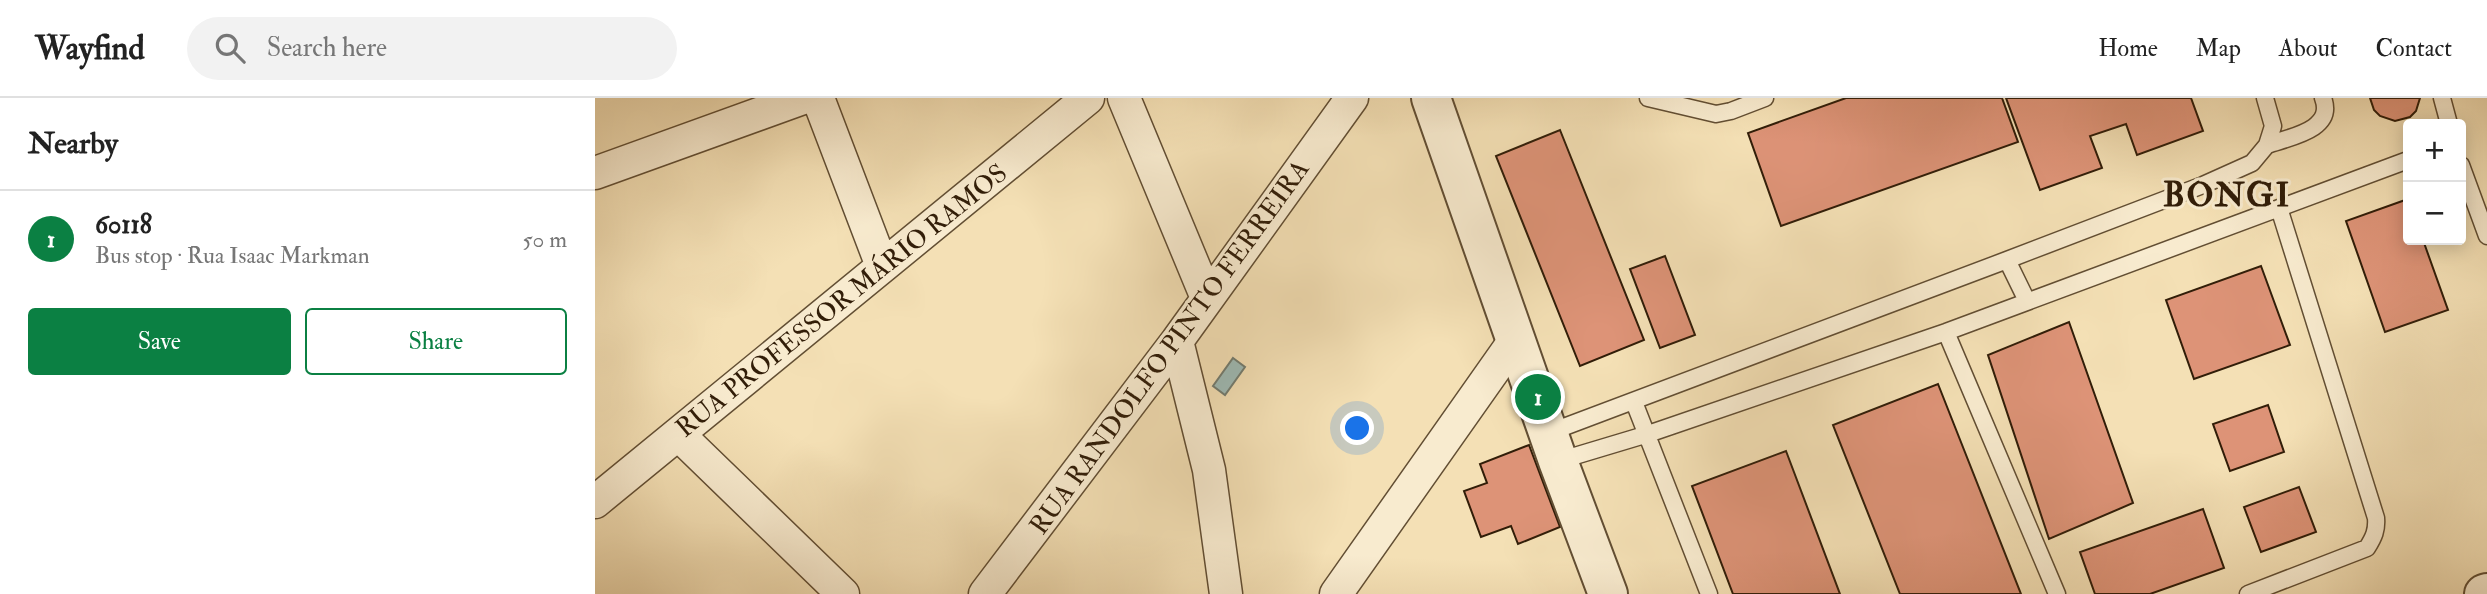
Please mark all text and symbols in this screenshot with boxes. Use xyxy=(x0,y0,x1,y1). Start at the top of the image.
search box xyxy=(187,17,677,80)
text: Wayfind xyxy=(35,28,145,69)
icon: search xyxy=(211,29,249,67)
text: Search here xyxy=(267,32,387,64)
text: Home xyxy=(2098,33,2158,64)
text: Map xyxy=(2196,33,2241,64)
text: About xyxy=(2279,33,2338,64)
text: Contact xyxy=(2376,33,2452,64)
map controls xyxy=(2403,119,2466,245)
button: + xyxy=(2403,119,2466,182)
text: Nearby xyxy=(28,125,118,162)
street label: RUA RANDOLFO PINTO FERREIRA xyxy=(1023,154,1317,541)
street label: RUA PROFESSOR MÁRIO RAMOS xyxy=(668,156,1014,444)
district label: BONGI xyxy=(2163,175,2291,216)
button: − xyxy=(2403,182,2466,245)
text: 60118 xyxy=(95,209,152,241)
text: 1 xyxy=(47,225,55,254)
text: 50 m xyxy=(523,225,567,254)
text: Bus stop · Rua Isaac Markman xyxy=(95,241,370,270)
button: Save xyxy=(28,308,291,375)
button: Share xyxy=(305,308,567,375)
pin: 1 xyxy=(1515,371,1561,423)
your location xyxy=(1340,411,1374,445)

